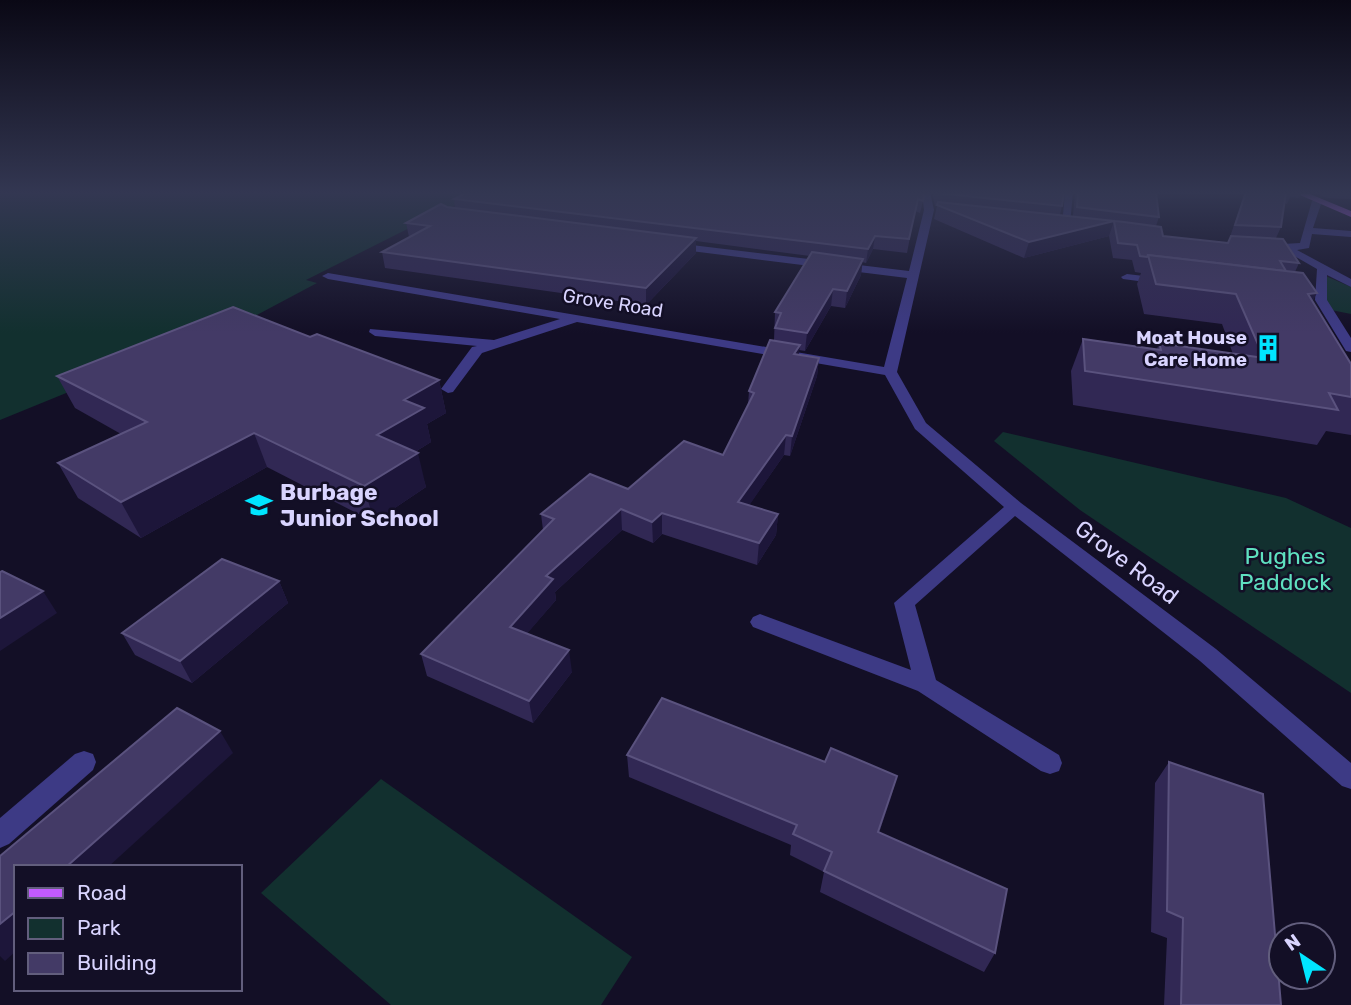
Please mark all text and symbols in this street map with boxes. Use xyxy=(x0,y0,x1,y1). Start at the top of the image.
street label: Grove Road xyxy=(561,284,665,322)
place label: Moat House Care Home xyxy=(1136,326,1247,371)
building icon: Moat House Care Home xyxy=(1253,333,1283,363)
place label: Burbage Junior School xyxy=(280,478,439,532)
school or university icon: Burbage Junior School xyxy=(244,490,274,520)
street label: Grove Road xyxy=(1070,514,1184,610)
park label: Pughes Paddock xyxy=(1239,542,1331,596)
legend xyxy=(14,865,242,991)
text: Road xyxy=(77,880,127,905)
text: Park xyxy=(77,915,121,940)
north arrow xyxy=(1267,921,1337,991)
text: N xyxy=(1280,929,1305,956)
text: Building xyxy=(77,950,157,975)

